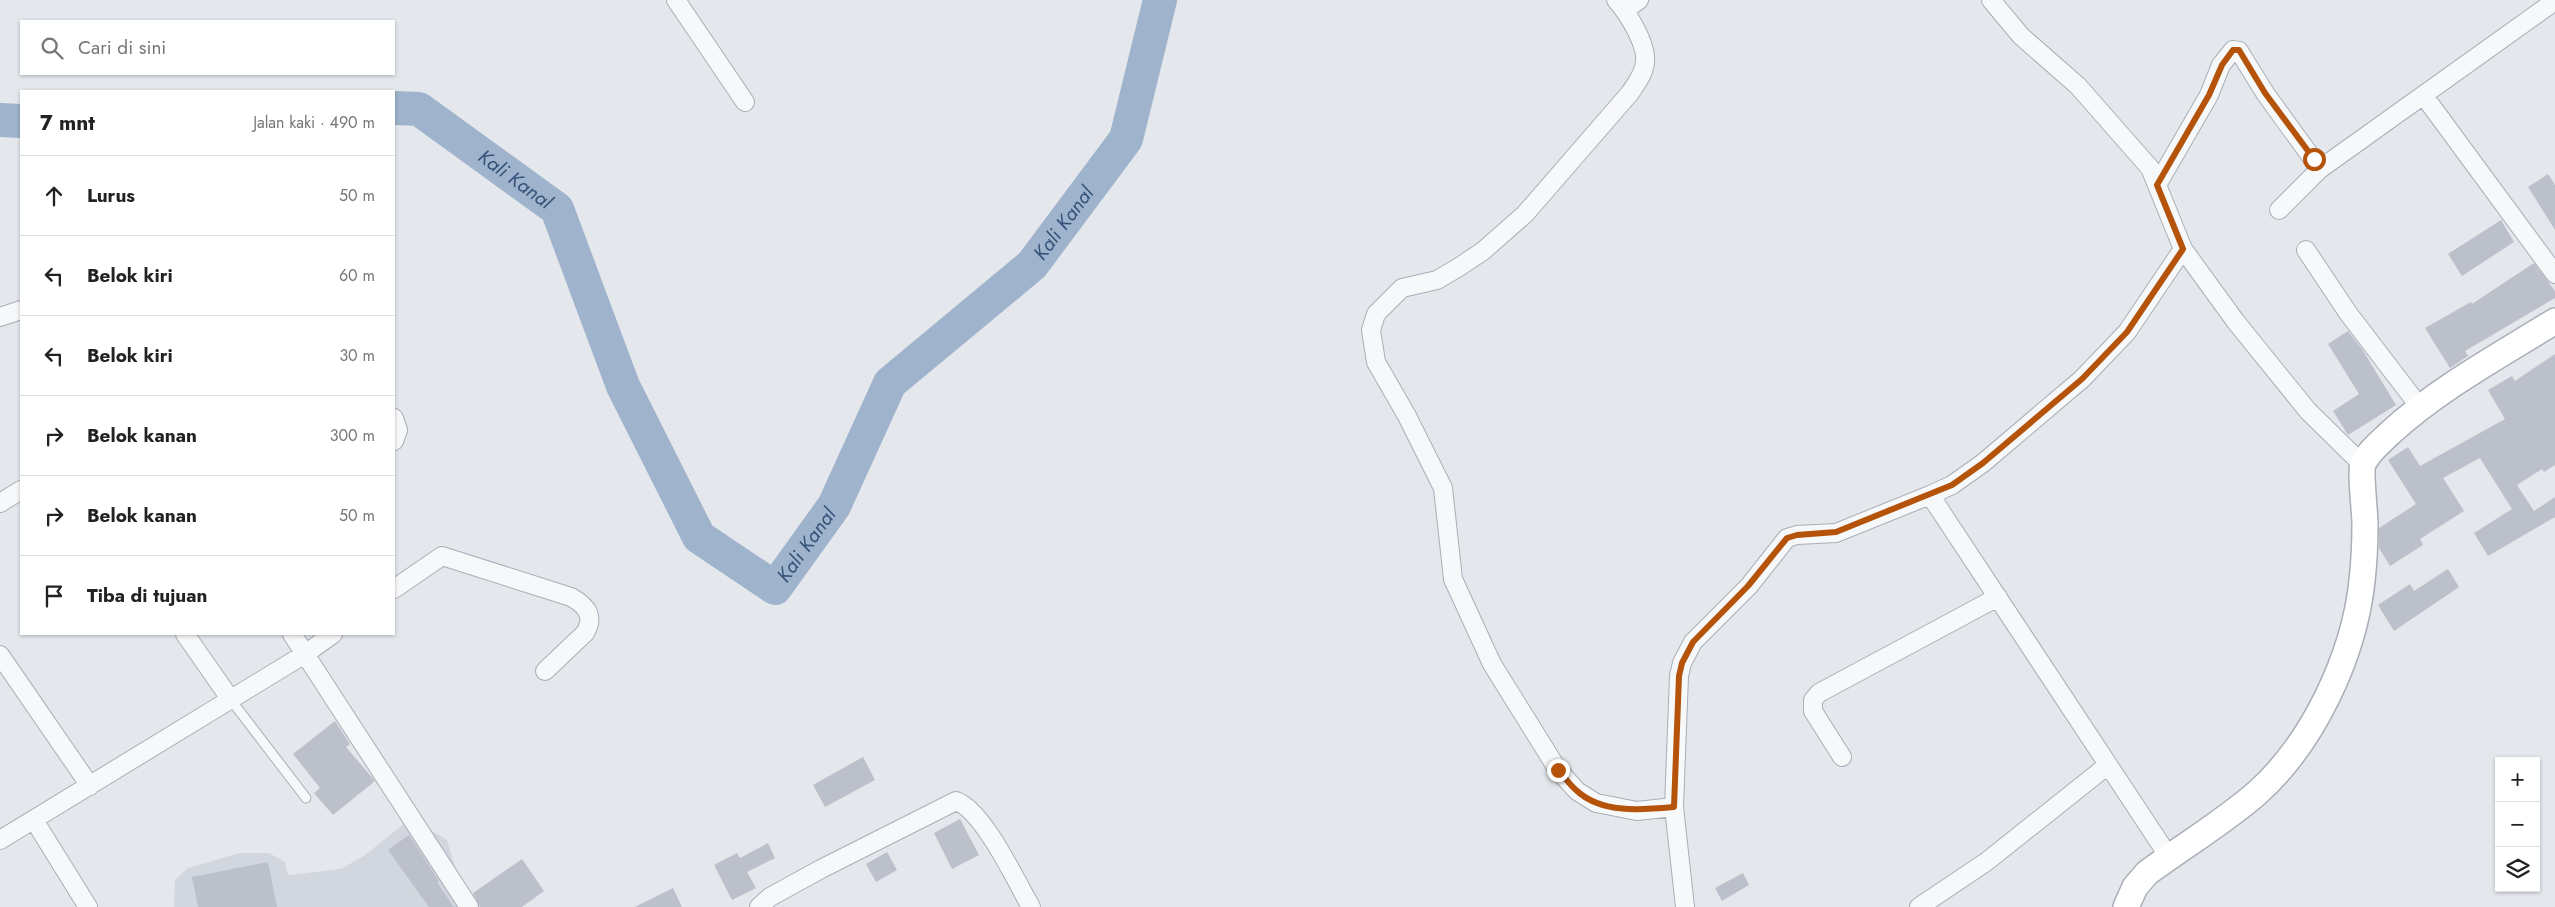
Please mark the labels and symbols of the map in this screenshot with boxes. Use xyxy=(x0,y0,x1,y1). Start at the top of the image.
water label: Kali Kanal xyxy=(472,142,560,216)
route start xyxy=(2303,148,2326,171)
water label: Kali Kanal xyxy=(1026,179,1101,266)
water label: Kali Kanal xyxy=(769,501,844,588)
route end xyxy=(1547,759,1570,782)

